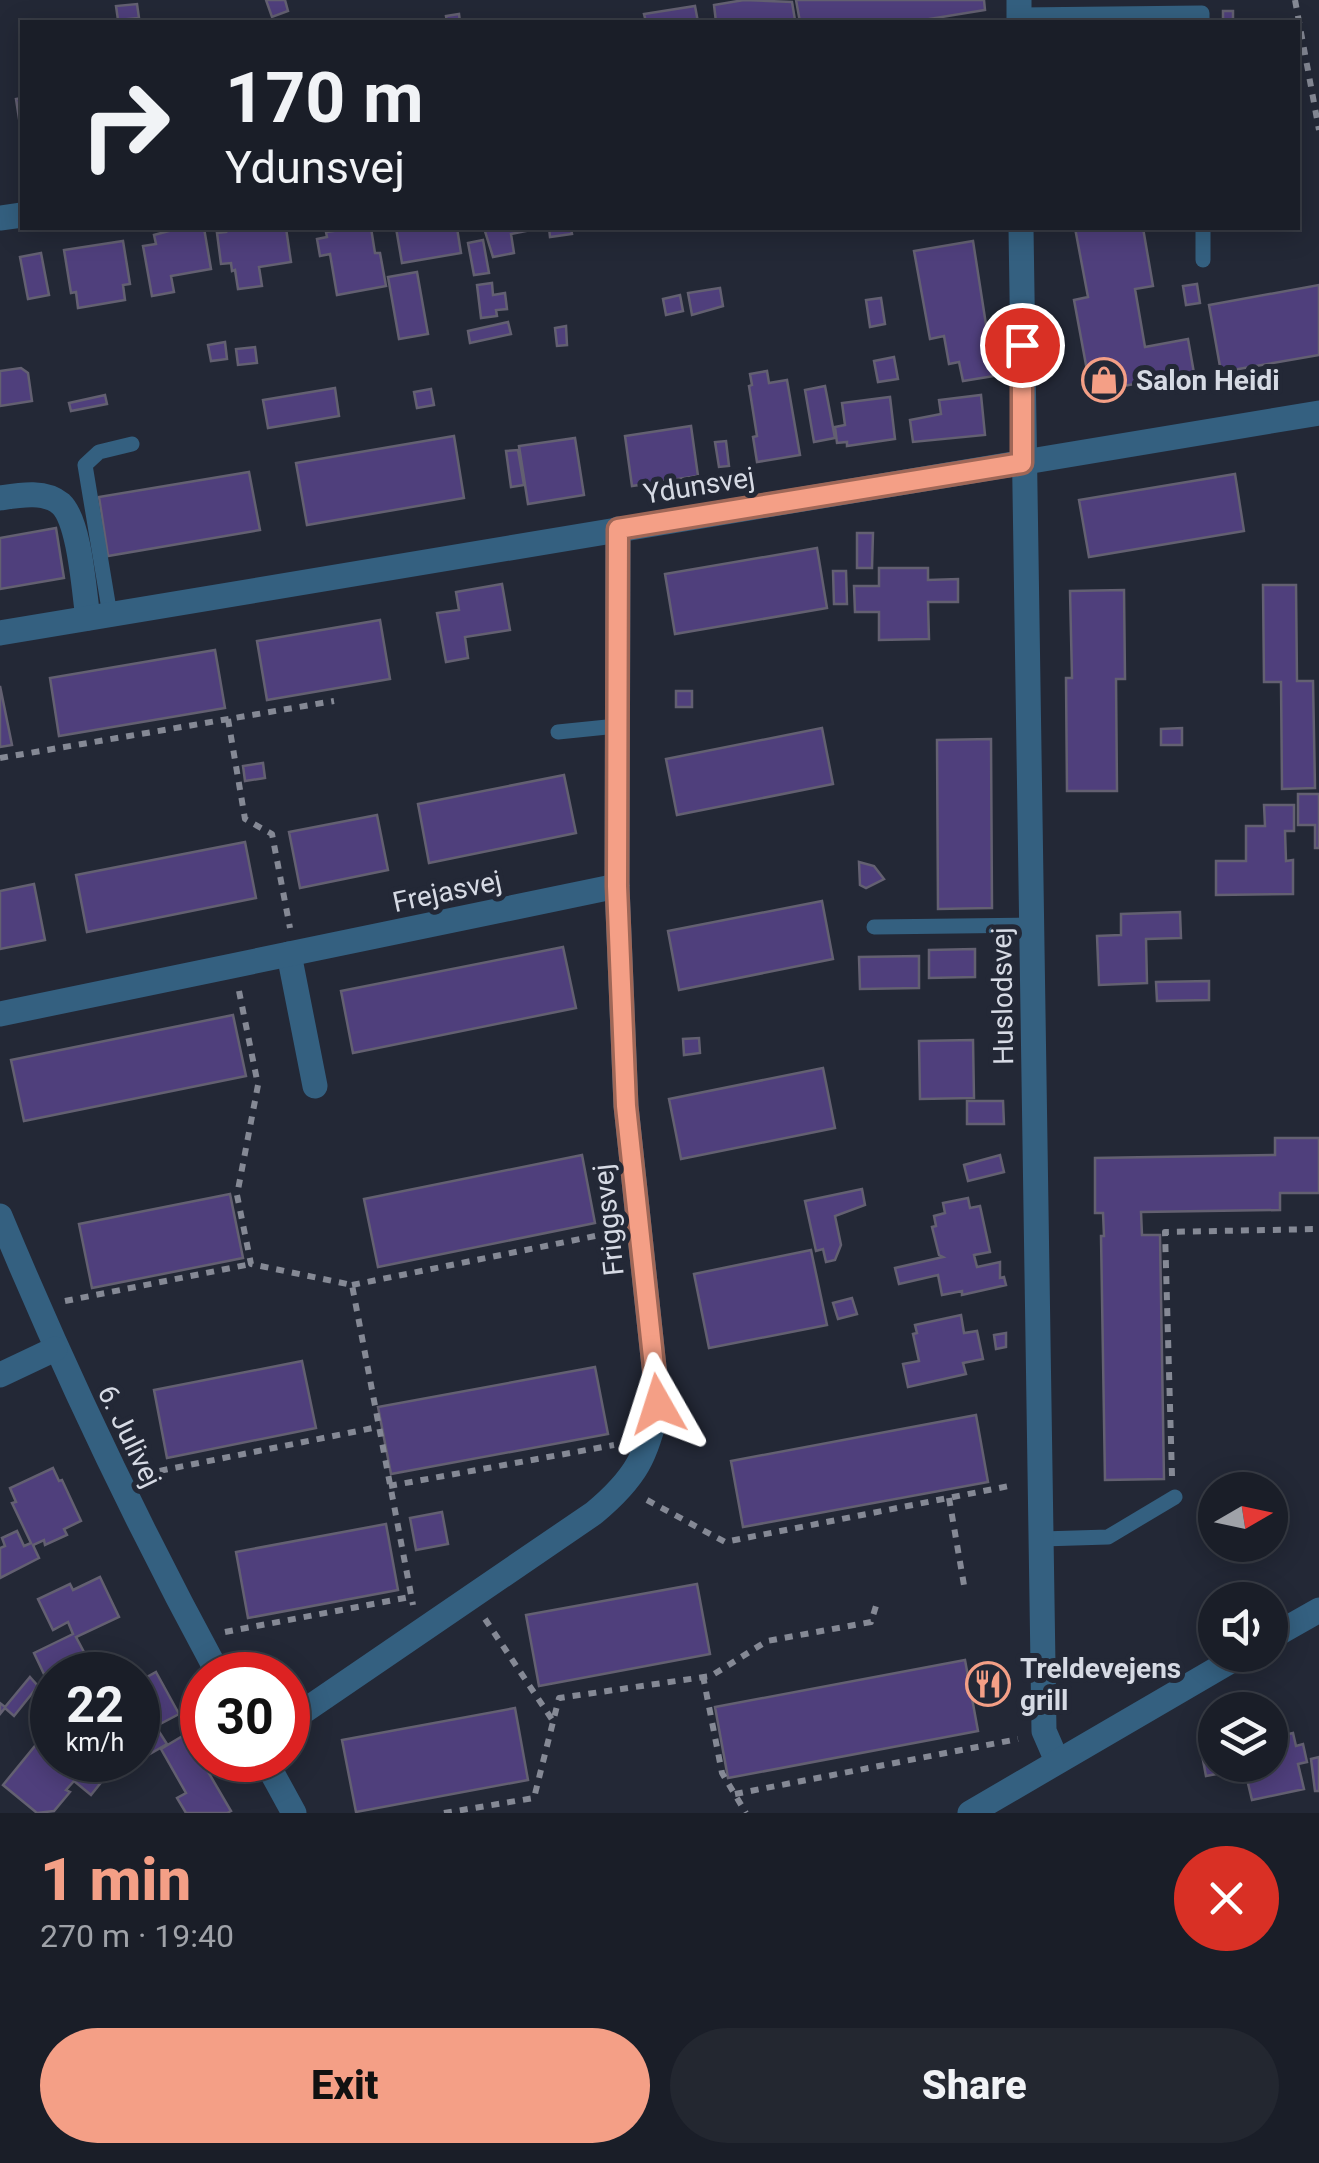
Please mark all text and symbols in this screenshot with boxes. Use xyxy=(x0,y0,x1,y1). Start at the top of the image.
text: 170 m xyxy=(225,57,424,139)
icon: right xyxy=(60,60,190,190)
text: Ydunsvej xyxy=(225,141,405,194)
pin xyxy=(980,303,1065,388)
icon: arrive xyxy=(995,318,1050,373)
shop icon: Salon Heidi xyxy=(1081,357,1127,403)
place label: Salon Heidi xyxy=(1136,364,1280,397)
street label: Ydunsvej xyxy=(641,460,757,511)
street label: Frejasvej xyxy=(390,864,505,919)
street label: Huslodsvej xyxy=(985,927,1020,1065)
street label: Friggsvej xyxy=(586,1162,631,1277)
position arrow xyxy=(606,1352,710,1456)
street label: 6. Julivej xyxy=(91,1380,168,1493)
north arrow xyxy=(1198,1472,1288,1562)
map controls xyxy=(1198,1472,1288,1782)
button: sound xyxy=(1198,1582,1288,1672)
speed limit sign: 30 xyxy=(180,1652,310,1782)
place label: Treldevejens grill xyxy=(1020,1652,1181,1717)
restaurant icon: Treldevejens grill xyxy=(965,1661,1011,1707)
text: 22 xyxy=(66,1676,124,1734)
button: layers xyxy=(1198,1692,1288,1782)
text: km/h xyxy=(66,1728,124,1757)
text: 1 min xyxy=(40,1844,191,1915)
button: close xyxy=(1174,1846,1279,1951)
text: 270 m · 19:40 xyxy=(40,1917,234,1955)
button: Exit xyxy=(40,2028,650,2143)
button: Share xyxy=(670,2028,1279,2143)

